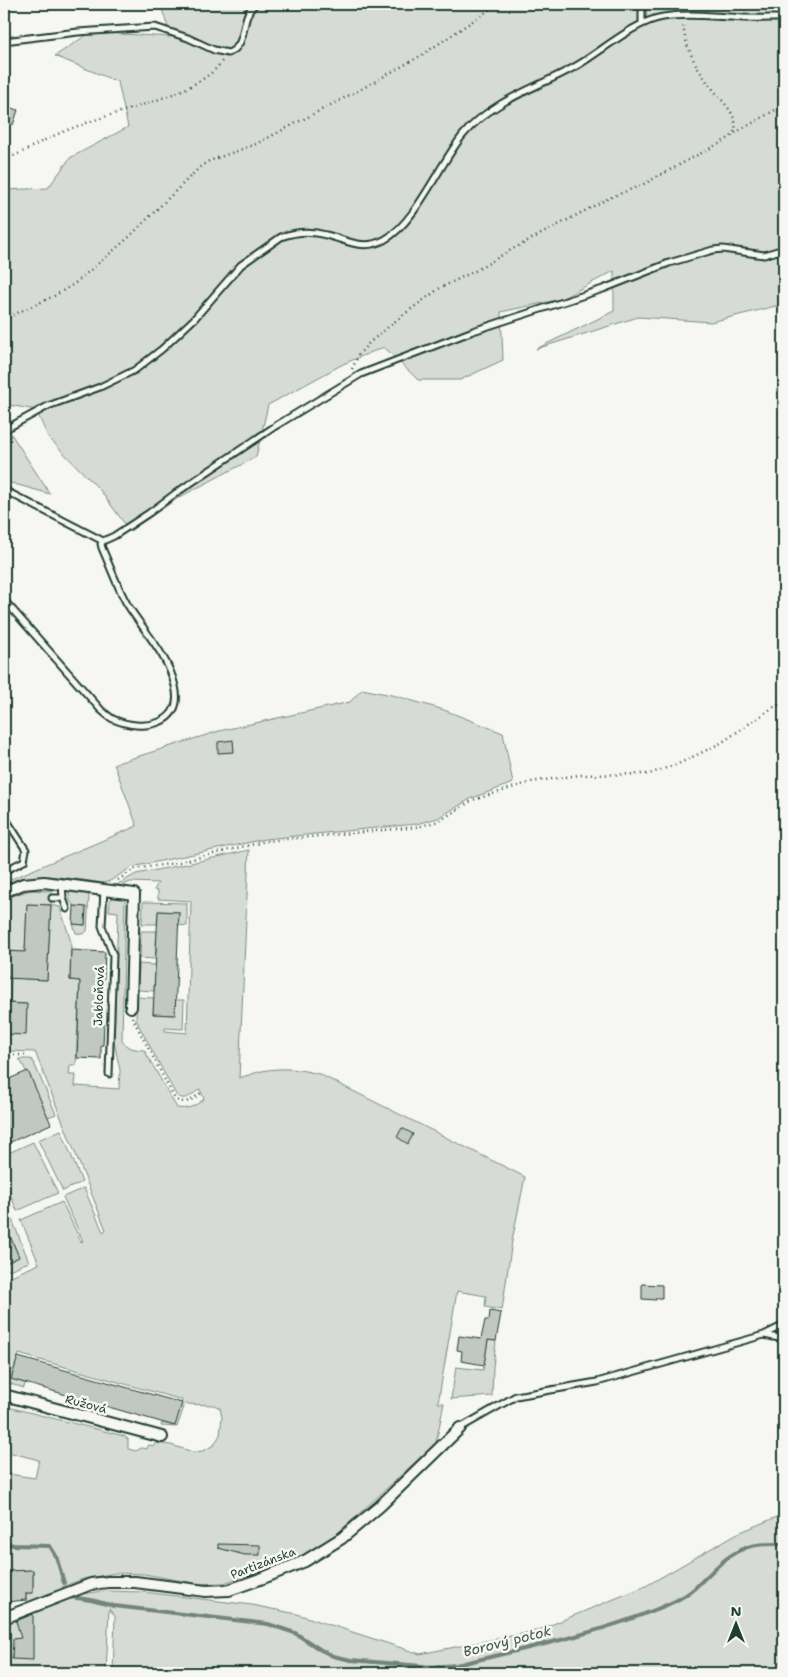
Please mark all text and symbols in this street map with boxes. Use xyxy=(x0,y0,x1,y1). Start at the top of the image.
street label: Jabloňová xyxy=(90,965,108,1026)
street label: Ružová xyxy=(64,1391,109,1417)
street label: Partizánska xyxy=(228,1543,298,1583)
north arrow xyxy=(710,1600,760,1650)
text: N xyxy=(730,1602,742,1620)
water label: Borový potok xyxy=(461,1621,553,1661)

